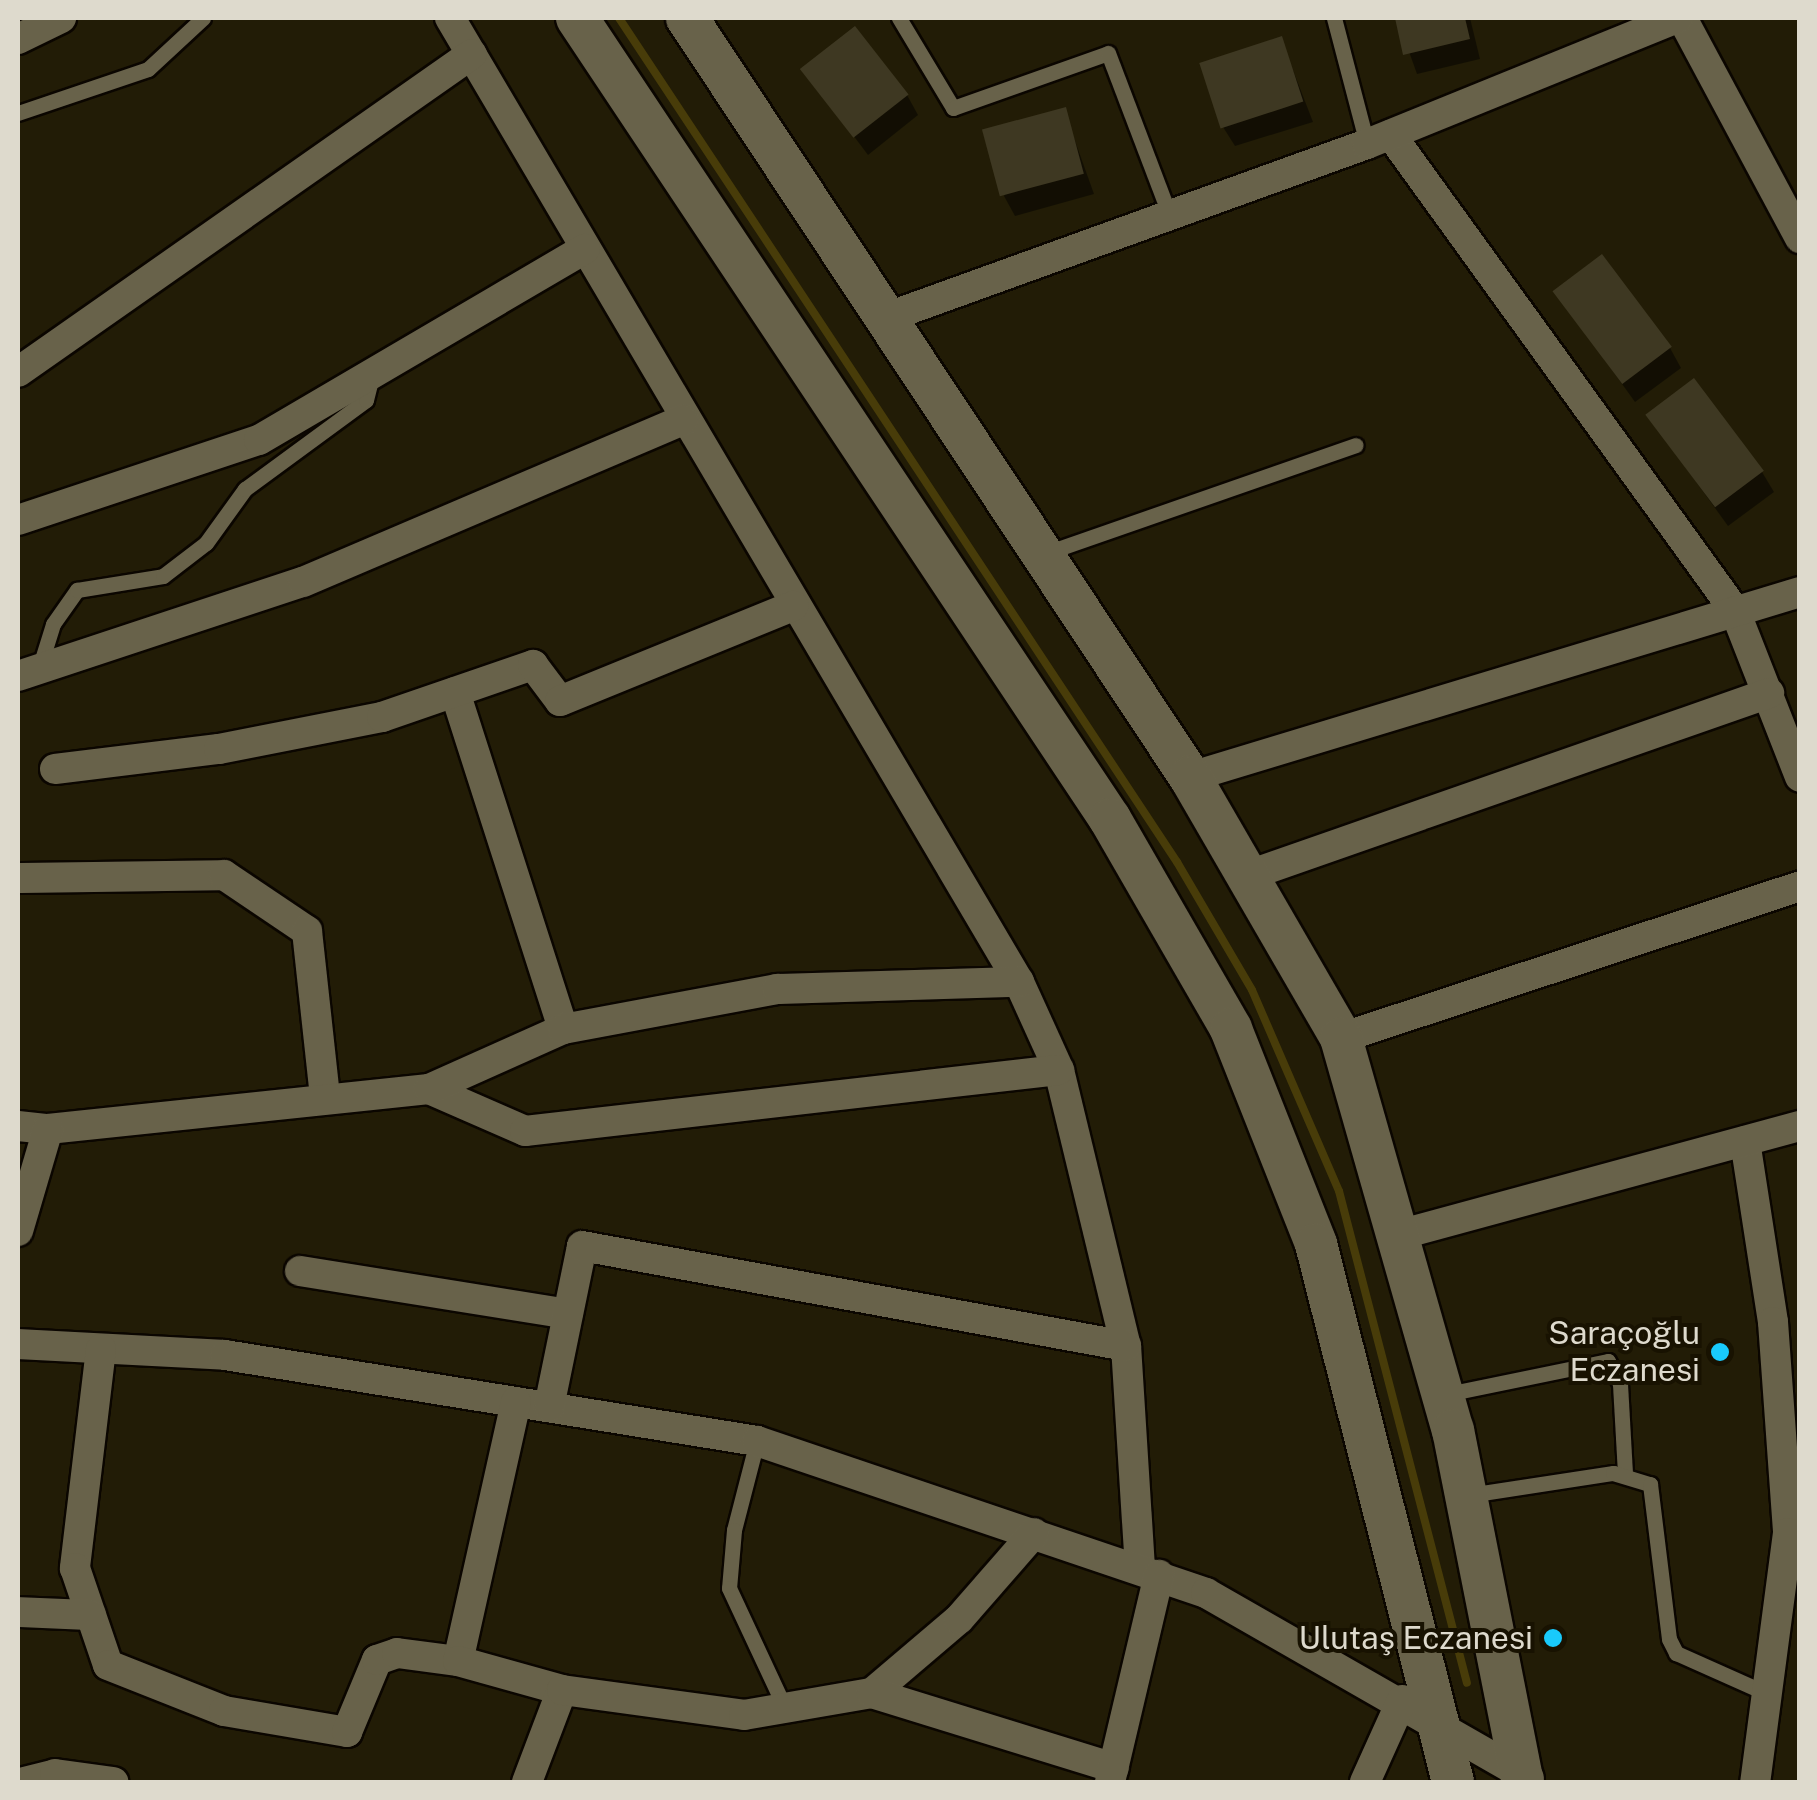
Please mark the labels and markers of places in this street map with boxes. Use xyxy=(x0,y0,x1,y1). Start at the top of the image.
place label: Saraçoğlu Eczanesi xyxy=(1548,1315,1700,1390)
marker: Saraçoğlu Eczanesi xyxy=(1709,1341,1731,1363)
place label: Ulutaş Eczanesi xyxy=(1298,1619,1533,1657)
marker: Ulutaş Eczanesi xyxy=(1542,1627,1564,1649)

